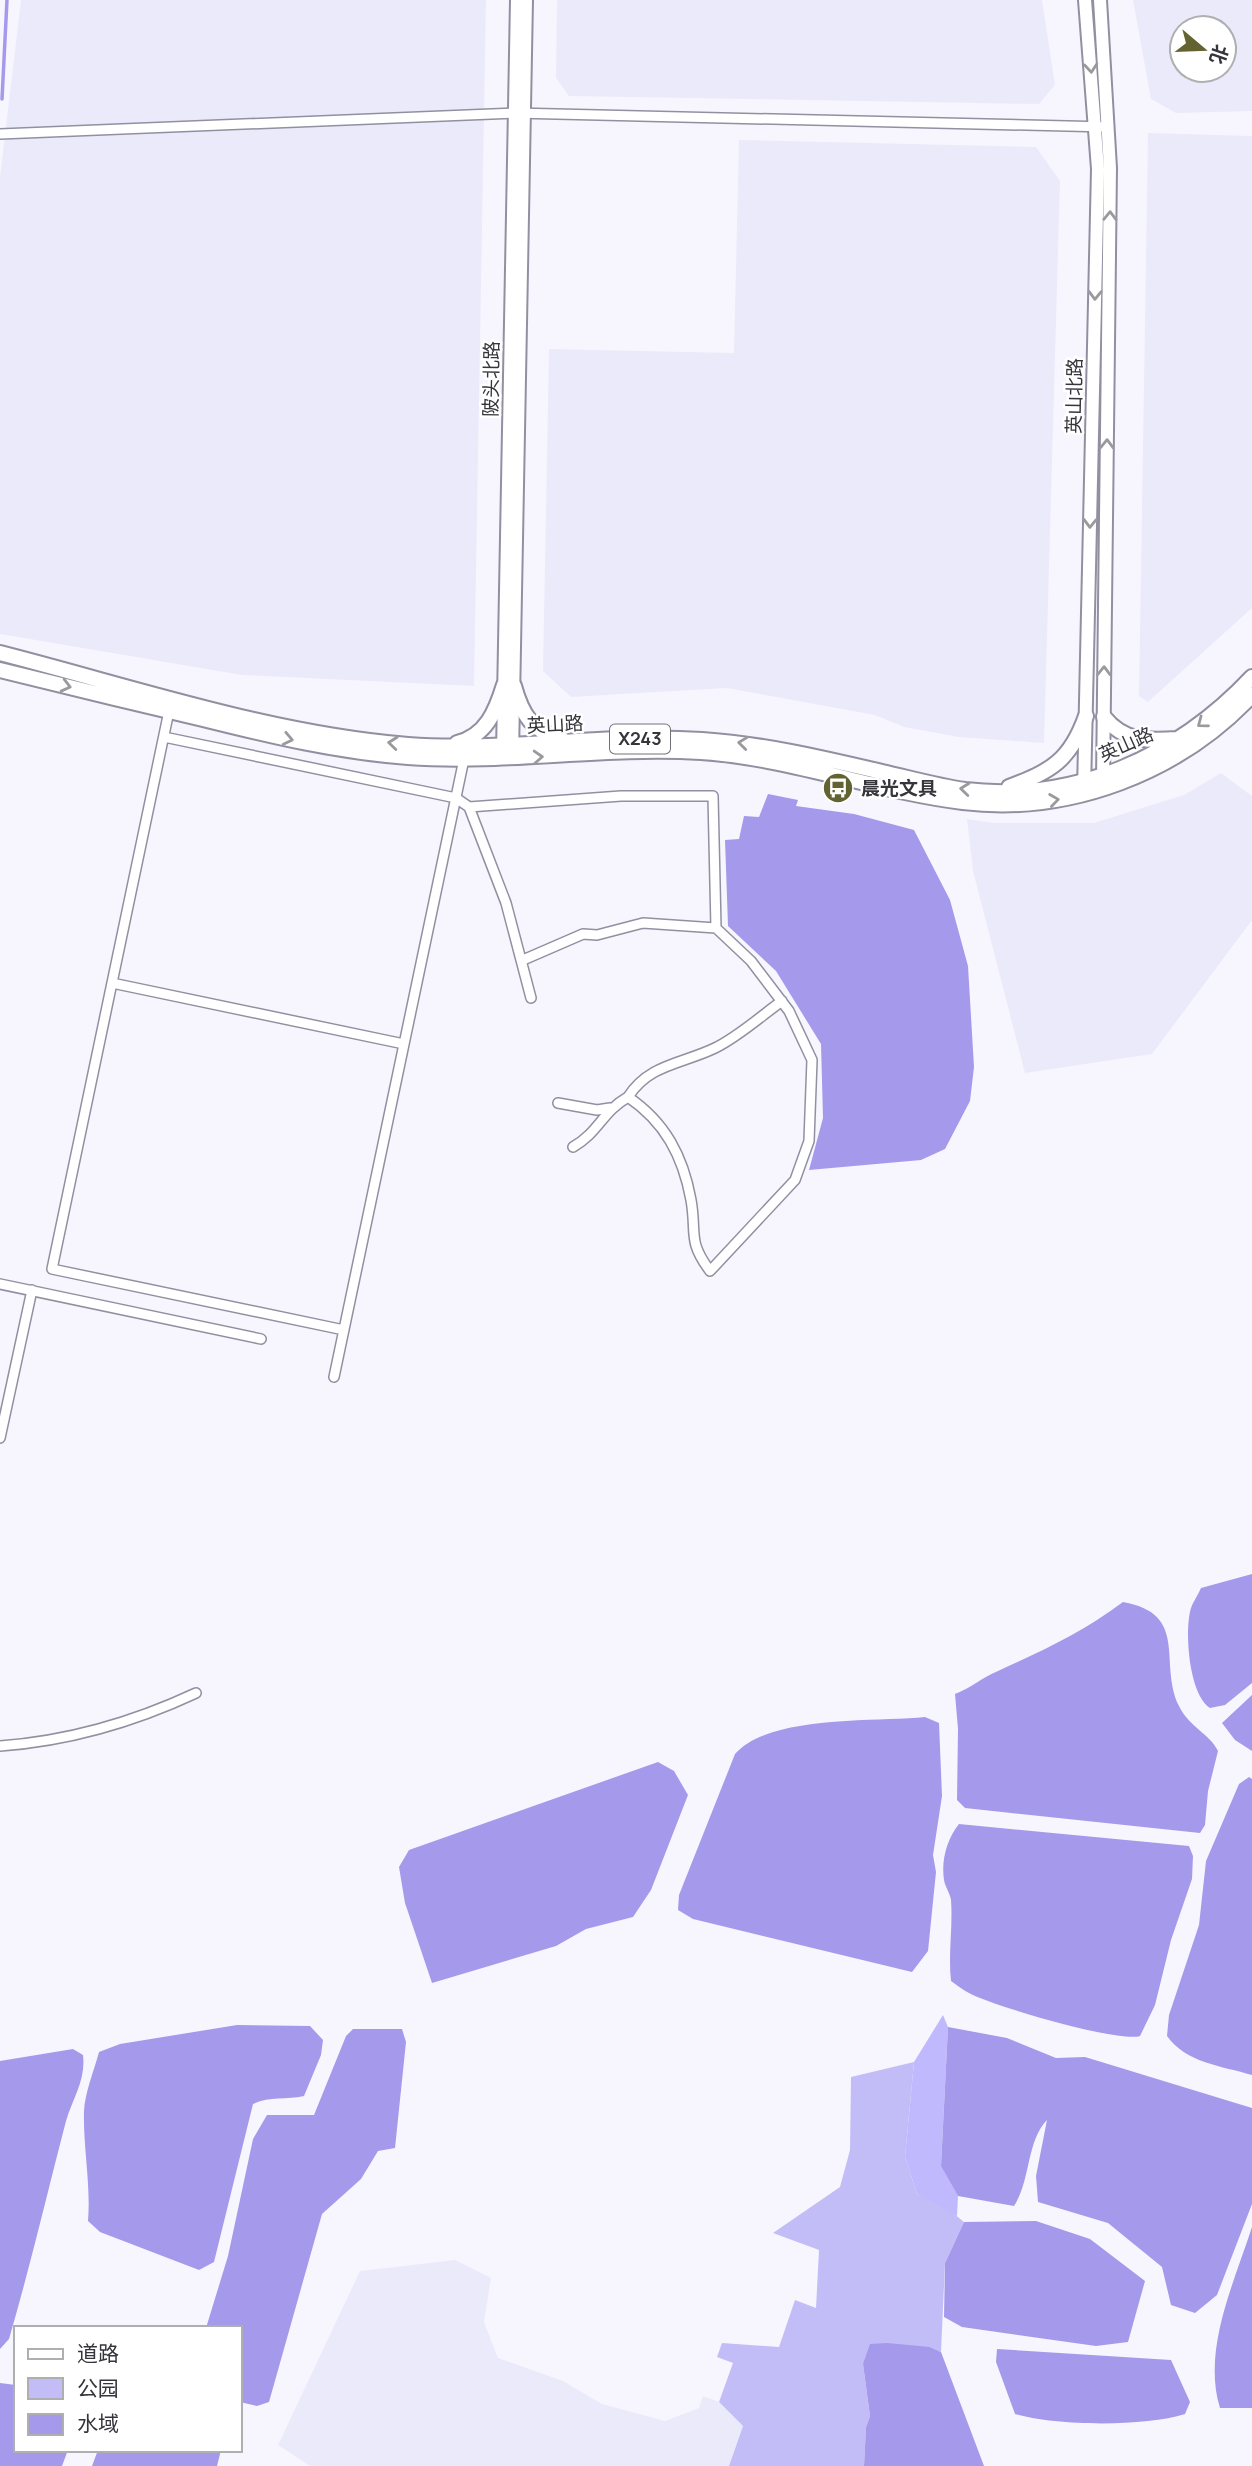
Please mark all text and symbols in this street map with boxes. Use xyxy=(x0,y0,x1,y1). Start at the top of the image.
north arrow xyxy=(1168,14,1238,84)
text: 北 xyxy=(1204,41,1234,68)
one-way arrow xyxy=(1083,63,1098,74)
one-way arrow xyxy=(1102,210,1118,221)
one-way arrow xyxy=(1087,291,1103,301)
street label: 陂头北路 xyxy=(477,341,505,417)
street label: 英山北路 xyxy=(1060,358,1088,434)
one-way arrow xyxy=(1099,438,1115,448)
one-way arrow xyxy=(1082,518,1098,528)
one-way arrow xyxy=(1097,665,1112,676)
one-way arrow xyxy=(60,678,72,692)
street label: 英山路 xyxy=(526,710,584,738)
one-way arrow xyxy=(1197,715,1210,728)
street label: 英山路 xyxy=(1095,721,1157,767)
road number: X243 xyxy=(610,724,670,754)
one-way arrow xyxy=(282,731,294,746)
one-way arrow xyxy=(387,736,398,751)
one-way arrow xyxy=(737,736,748,751)
one-way arrow xyxy=(533,750,544,765)
bus stop icon: 晨光文具 xyxy=(821,771,855,805)
place label: 晨光文具 xyxy=(861,775,937,801)
one-way arrow xyxy=(959,782,971,797)
one-way arrow xyxy=(1048,792,1060,807)
legend xyxy=(14,2326,242,2452)
text: 道路 xyxy=(77,2339,119,2367)
text: 公园 xyxy=(77,2374,119,2402)
text: 水域 xyxy=(77,2409,119,2437)

